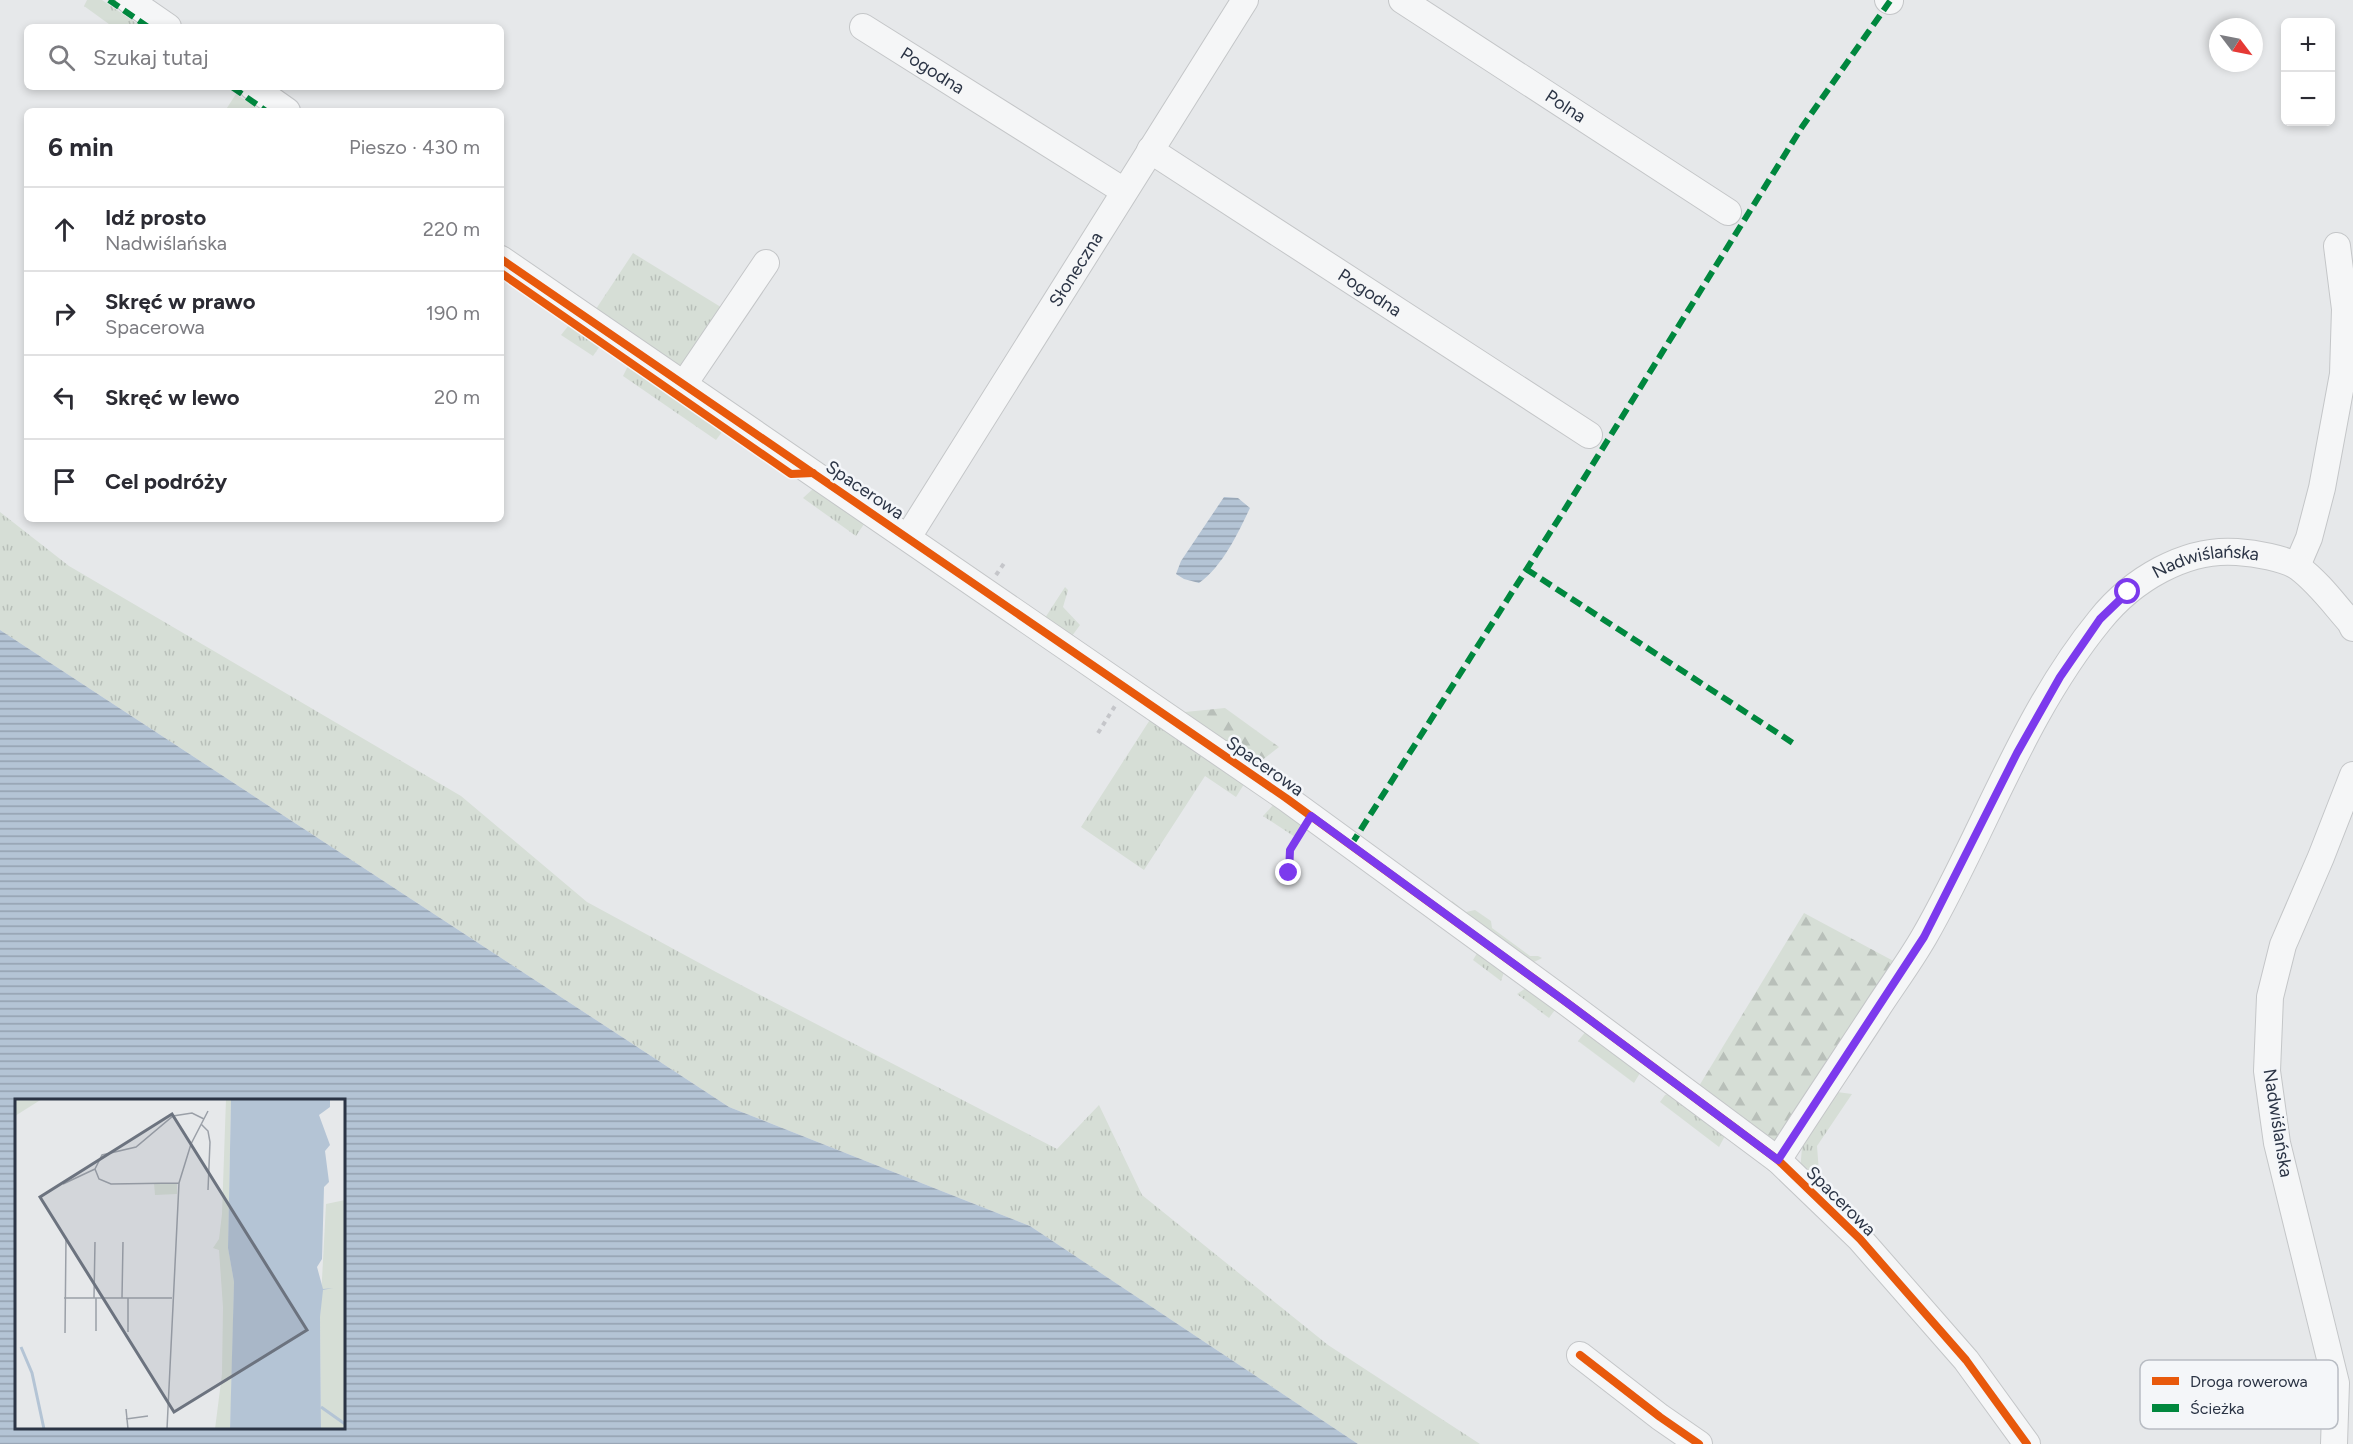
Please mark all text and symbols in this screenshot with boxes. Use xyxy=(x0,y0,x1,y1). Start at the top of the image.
north arrow xyxy=(2209,18,2263,72)
map controls xyxy=(2281,18,2335,126)
button: + xyxy=(2281,18,2335,72)
search box xyxy=(24,24,504,90)
icon: search xyxy=(45,41,78,74)
street label: Pogodna xyxy=(896,42,969,99)
text: Szukaj tutaj xyxy=(93,44,209,71)
button: − xyxy=(2281,72,2335,126)
street label: Polna xyxy=(1541,85,1590,127)
text: 6 min xyxy=(48,131,114,163)
text: Pieszo · 430 m xyxy=(349,135,480,159)
text: Idź prosto xyxy=(105,204,206,231)
icon: ahead xyxy=(48,213,81,246)
text: 220 m xyxy=(423,217,480,241)
street label: Słoneczna xyxy=(1044,228,1108,311)
text: Nadwiślańska xyxy=(105,231,227,255)
street label: Pogodna xyxy=(1334,264,1406,321)
text: Skręć w prawo xyxy=(105,288,255,315)
icon: right xyxy=(48,297,81,330)
text: 190 m xyxy=(426,301,480,325)
text: Spacerowa xyxy=(105,315,205,339)
icon: left xyxy=(48,381,81,414)
text: Skręć w lewo xyxy=(105,384,240,411)
text: 20 m xyxy=(434,385,480,409)
street label: Spacerowa xyxy=(822,456,908,524)
icon: arrive xyxy=(48,465,81,498)
text: Cel podróży xyxy=(105,468,227,495)
street label: Nadwiślańska xyxy=(2148,541,2261,583)
route start xyxy=(2114,578,2140,604)
street label: Spacerowa xyxy=(1222,731,1308,801)
route end xyxy=(1275,859,1301,885)
street label: Nadwiślańska xyxy=(2259,1067,2297,1179)
inset map xyxy=(15,1099,345,1429)
street label: Spacerowa xyxy=(1801,1161,1881,1241)
legend xyxy=(2140,1360,2338,1429)
text: Droga rowerowa xyxy=(2190,1372,2308,1391)
text: Ścieżka xyxy=(2190,1399,2245,1418)

